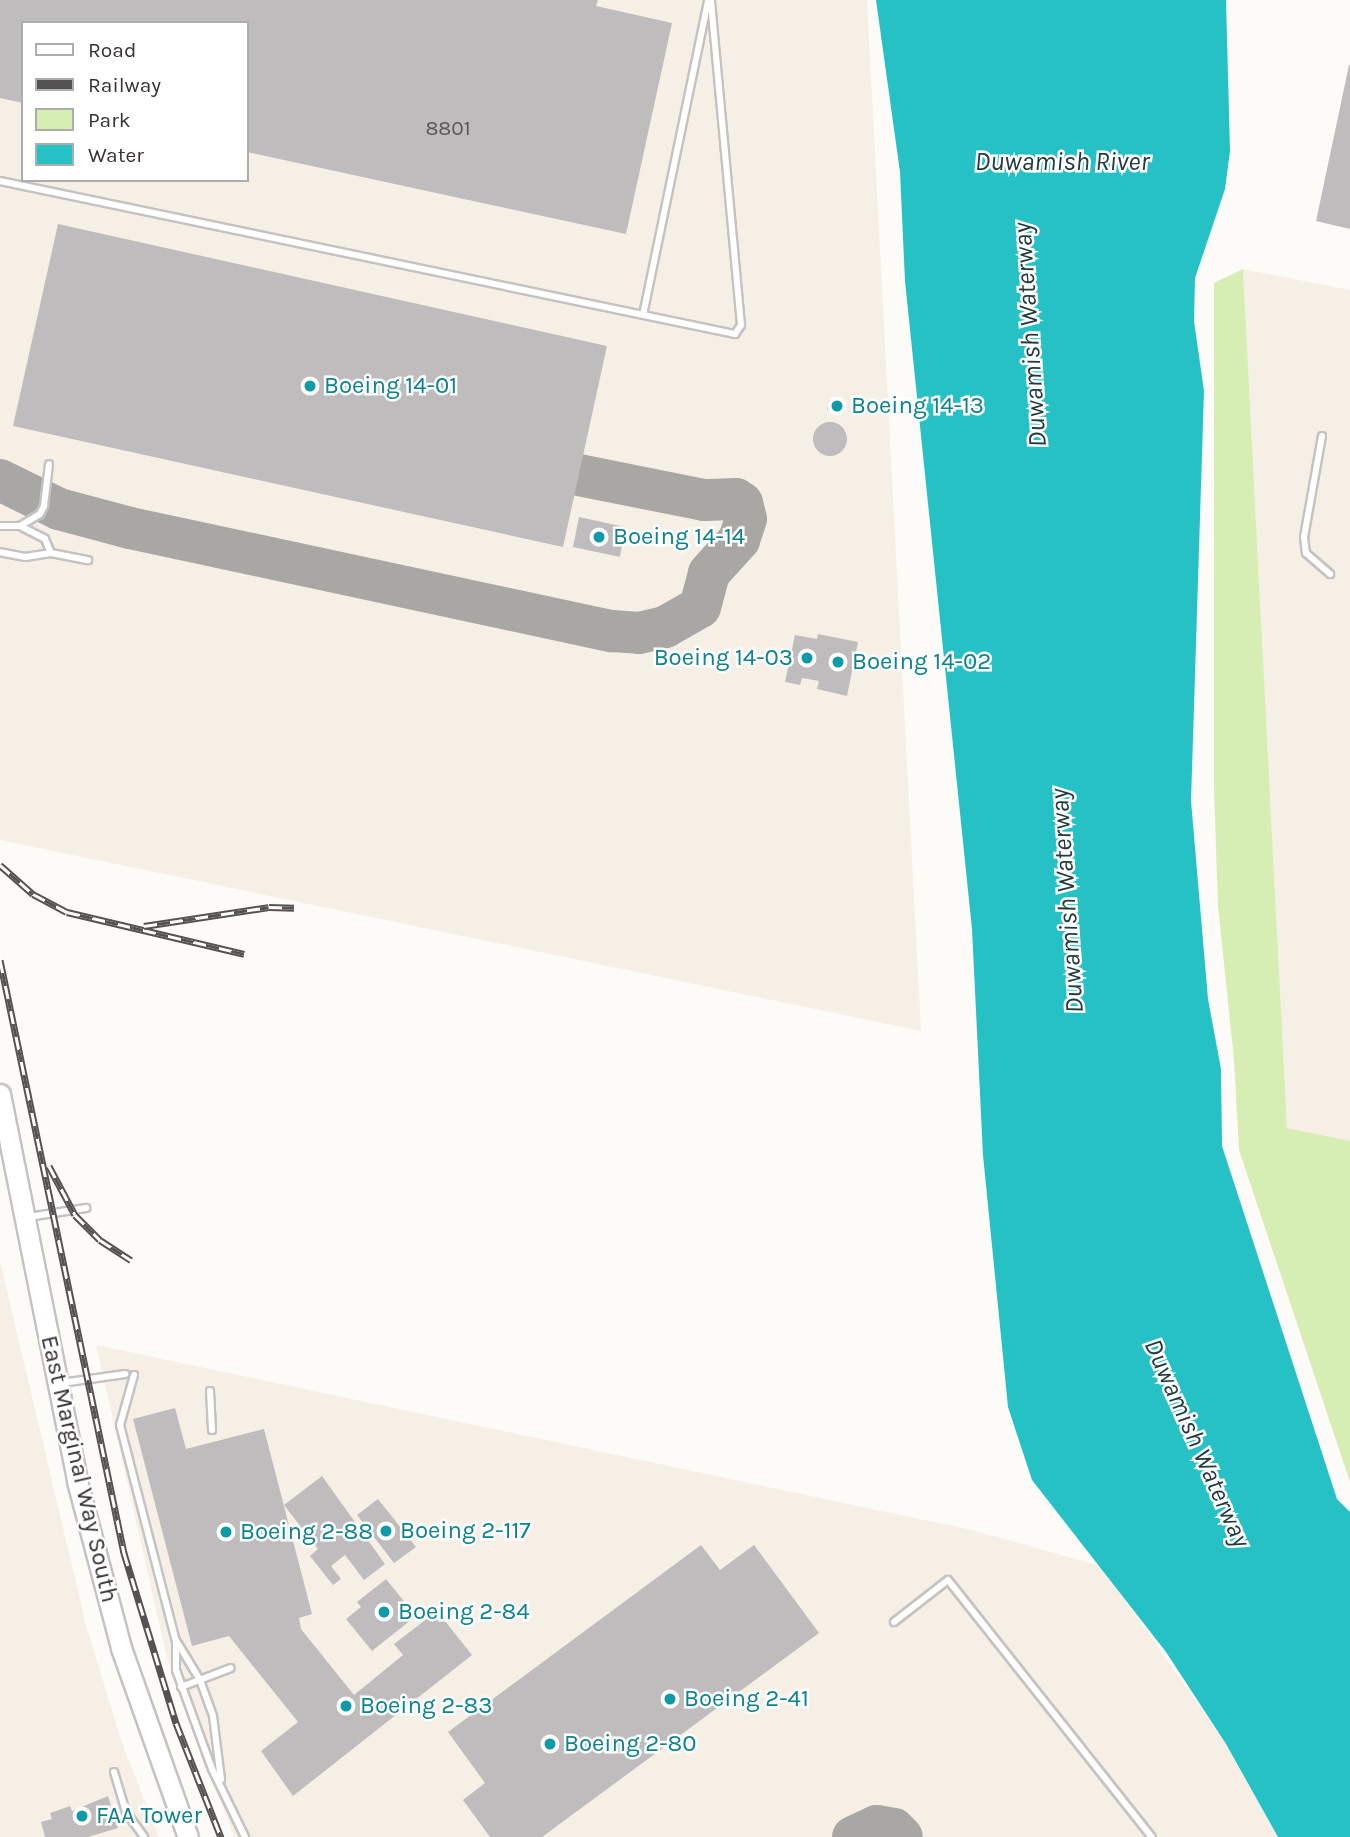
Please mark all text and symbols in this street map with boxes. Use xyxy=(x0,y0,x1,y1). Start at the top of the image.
legend xyxy=(21,21,248,182)
text: Road xyxy=(88,38,136,62)
text: Railway xyxy=(88,73,161,97)
text: Park xyxy=(88,108,131,132)
house number: 8801 xyxy=(425,115,471,141)
text: Water xyxy=(88,143,144,167)
water label: Duwamish River xyxy=(975,146,1149,178)
water label: Duwamish Waterway xyxy=(1007,222,1053,448)
place label: Boeing 14-01 xyxy=(324,372,457,400)
marker: Boeing 14-01 xyxy=(302,378,318,394)
place label: Boeing 14-13 xyxy=(851,392,984,420)
marker: Boeing 14-13 xyxy=(829,398,845,414)
place label: Boeing 14-14 xyxy=(613,523,745,551)
marker: Boeing 14-14 xyxy=(591,529,607,545)
place label: Boeing 14-03 xyxy=(654,644,793,672)
place label: Boeing 14-02 xyxy=(852,648,991,676)
marker: Boeing 14-03 xyxy=(799,650,815,666)
marker: Boeing 14-02 xyxy=(830,654,846,670)
water label: Duwamish Waterway xyxy=(1044,788,1090,1014)
street label: East Marginal Way South xyxy=(34,1333,124,1605)
water label: Duwamish Waterway xyxy=(1137,1334,1257,1552)
place label: Boeing 2-117 xyxy=(400,1517,531,1545)
place label: Boeing 2-88 xyxy=(240,1518,373,1546)
marker: Boeing 2-117 xyxy=(378,1523,394,1539)
marker: Boeing 2-88 xyxy=(218,1524,234,1540)
place label: Boeing 2-84 xyxy=(398,1598,530,1626)
marker: Boeing 2-84 xyxy=(376,1604,392,1620)
place label: Boeing 2-41 xyxy=(684,1685,809,1713)
marker: Boeing 2-41 xyxy=(662,1691,678,1707)
place label: Boeing 2-83 xyxy=(360,1692,492,1720)
marker: Boeing 2-83 xyxy=(338,1698,354,1714)
place label: Boeing 2-80 xyxy=(564,1730,696,1758)
marker: Boeing 2-80 xyxy=(542,1736,558,1752)
place label: FAA Tower xyxy=(96,1802,202,1830)
marker: FAA Tower xyxy=(74,1808,90,1824)

